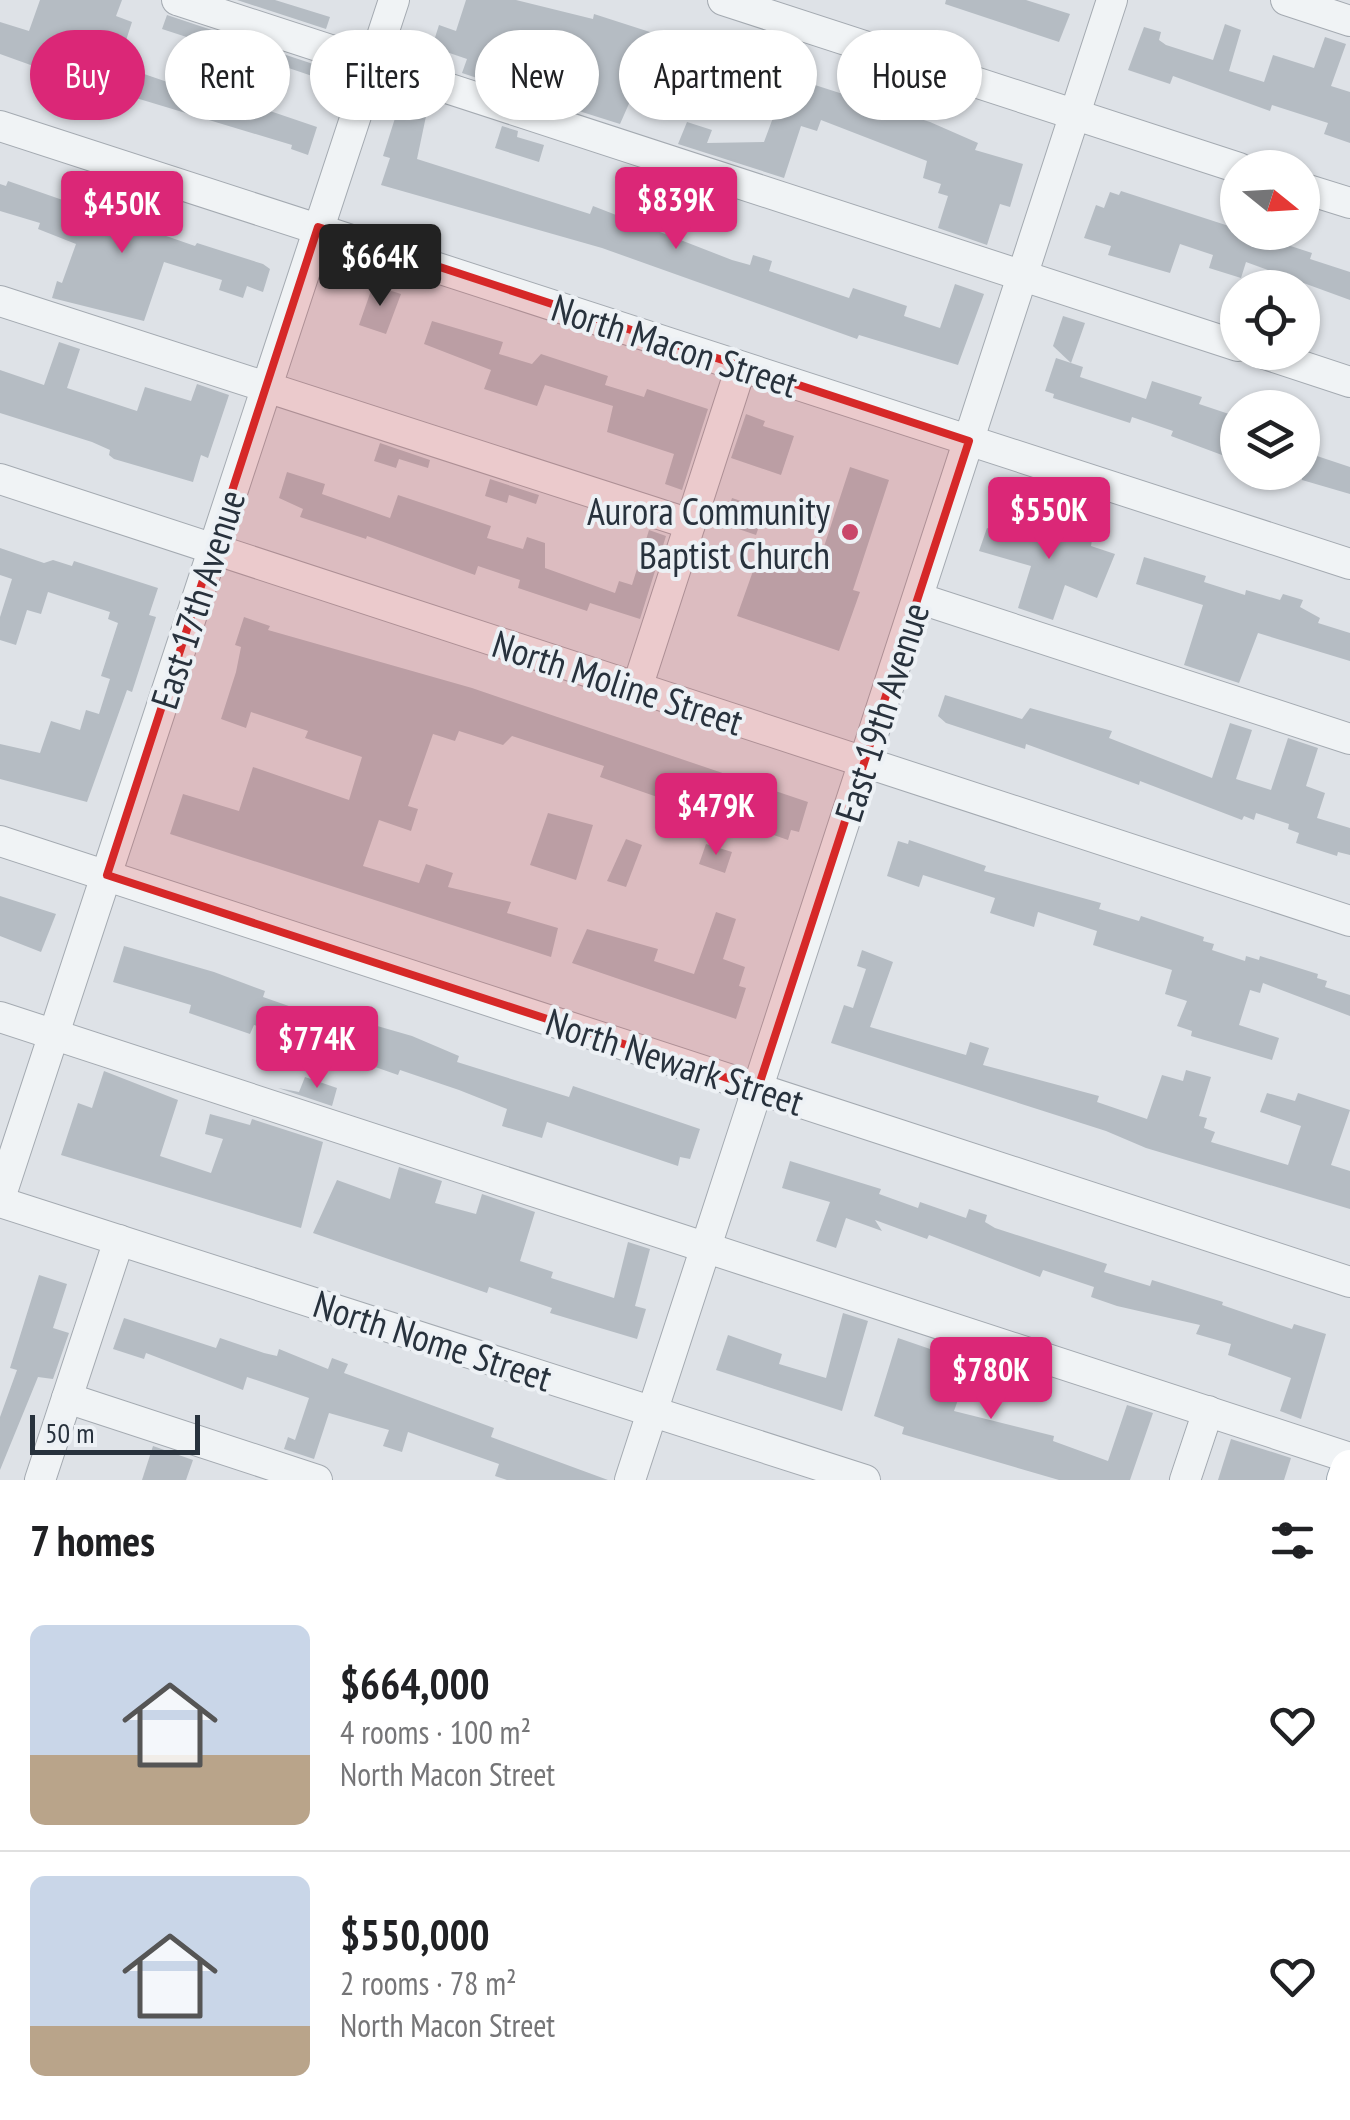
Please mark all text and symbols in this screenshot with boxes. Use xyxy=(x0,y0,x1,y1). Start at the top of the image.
chip: Buy xyxy=(30,30,145,120)
chip: Rent xyxy=(165,30,290,120)
chip: Filters xyxy=(310,30,455,120)
chip: New xyxy=(475,30,599,120)
chip: Apartment xyxy=(619,30,817,120)
chip: House xyxy=(837,30,982,120)
north arrow xyxy=(1220,150,1320,250)
map controls xyxy=(1220,150,1320,490)
pin: $839K xyxy=(606,167,746,252)
pin: $450K xyxy=(52,171,192,256)
text: $839K xyxy=(637,178,715,220)
text: $450K xyxy=(83,182,161,224)
pin: $664K xyxy=(310,224,450,309)
text: $664K xyxy=(341,235,419,277)
button: locate xyxy=(1220,270,1320,370)
street label: North Macon Street xyxy=(546,282,805,408)
button: layers xyxy=(1220,390,1320,490)
pin: $550K xyxy=(979,477,1119,562)
street label: East 17th Avenue xyxy=(139,483,255,715)
place label: Aurora Community Baptist Church xyxy=(587,486,831,579)
text: $550K xyxy=(1010,488,1088,530)
marker: Aurora Community Baptist Church xyxy=(839,521,861,543)
street label: East 19th Avenue xyxy=(823,596,939,828)
street label: North Moline Street xyxy=(487,618,750,746)
pin: $479K xyxy=(646,773,786,858)
text: $479K xyxy=(677,784,755,826)
street label: North Newark Street xyxy=(540,996,810,1126)
pin: $774K xyxy=(247,1006,387,1091)
text: $774K xyxy=(278,1017,356,1059)
street label: North Nome Street xyxy=(308,1278,559,1402)
pin: $780K xyxy=(921,1337,1061,1422)
text: $780K xyxy=(952,1348,1030,1390)
scale bar xyxy=(30,1410,200,1454)
text: 50 m xyxy=(45,1414,94,1451)
text: 7 homes xyxy=(30,1513,155,1568)
icon: filters xyxy=(1265,1513,1320,1568)
text: $664,000 xyxy=(340,1656,490,1711)
icon: home xyxy=(110,1665,230,1785)
icon: heart xyxy=(1265,1698,1320,1753)
text: 4 rooms · 100 m² xyxy=(340,1711,531,1753)
text: North Macon Street xyxy=(340,1753,555,1795)
text: $550,000 xyxy=(340,1907,490,1962)
icon: home xyxy=(110,1916,230,2036)
icon: heart xyxy=(1265,1949,1320,2004)
text: 2 rooms · 78 m² xyxy=(340,1962,517,2004)
text: North Macon Street xyxy=(340,2004,555,2046)

